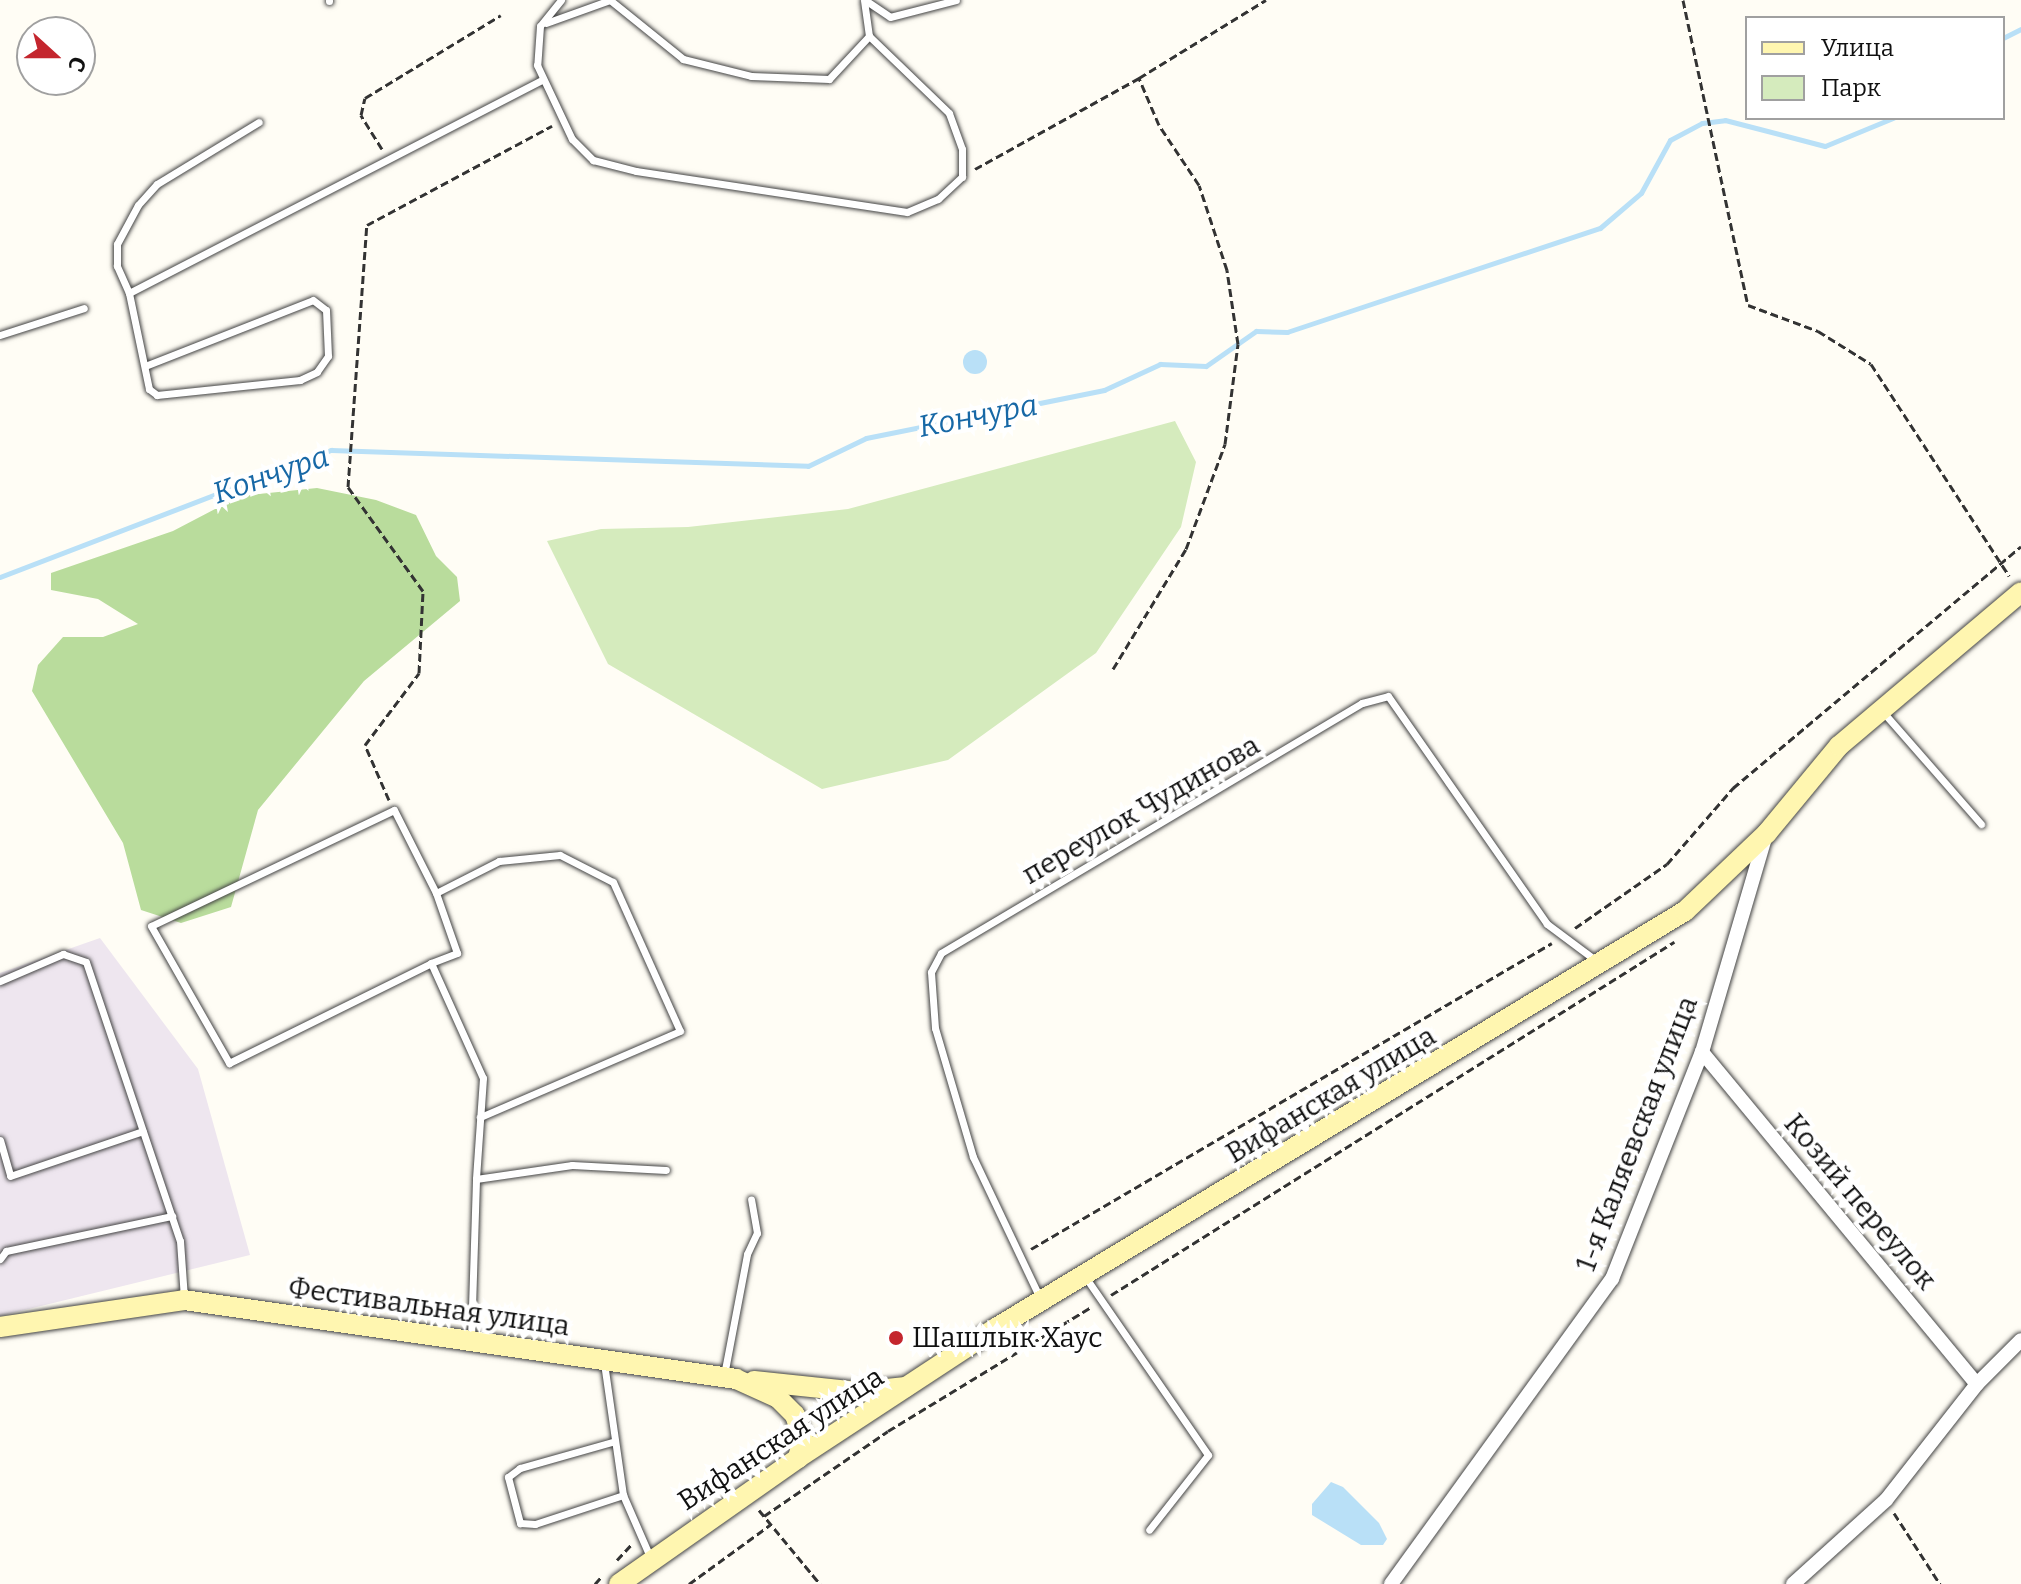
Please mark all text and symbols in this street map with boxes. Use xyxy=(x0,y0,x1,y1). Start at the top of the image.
north arrow xyxy=(16,16,96,96)
legend xyxy=(1745,16,2005,120)
text: Улица xyxy=(1821,34,1894,62)
text: С xyxy=(62,53,92,75)
text: Парк xyxy=(1821,74,1881,102)
water label: Кончура xyxy=(915,387,1041,445)
water label: Кончура xyxy=(208,438,334,512)
street label: переулок Чудинова xyxy=(1017,728,1265,892)
street label: 1-я Каляевская улица xyxy=(1569,992,1705,1276)
street label: Вифанская улица xyxy=(1220,1019,1442,1171)
street label: Козий переулок xyxy=(1777,1107,1943,1297)
street label: Фестивальная улица xyxy=(286,1271,572,1343)
place label: Шашлык Хаус xyxy=(912,1321,1103,1355)
marker: Шашлык Хаус xyxy=(887,1329,905,1347)
street label: Вифанская улица xyxy=(672,1360,890,1518)

